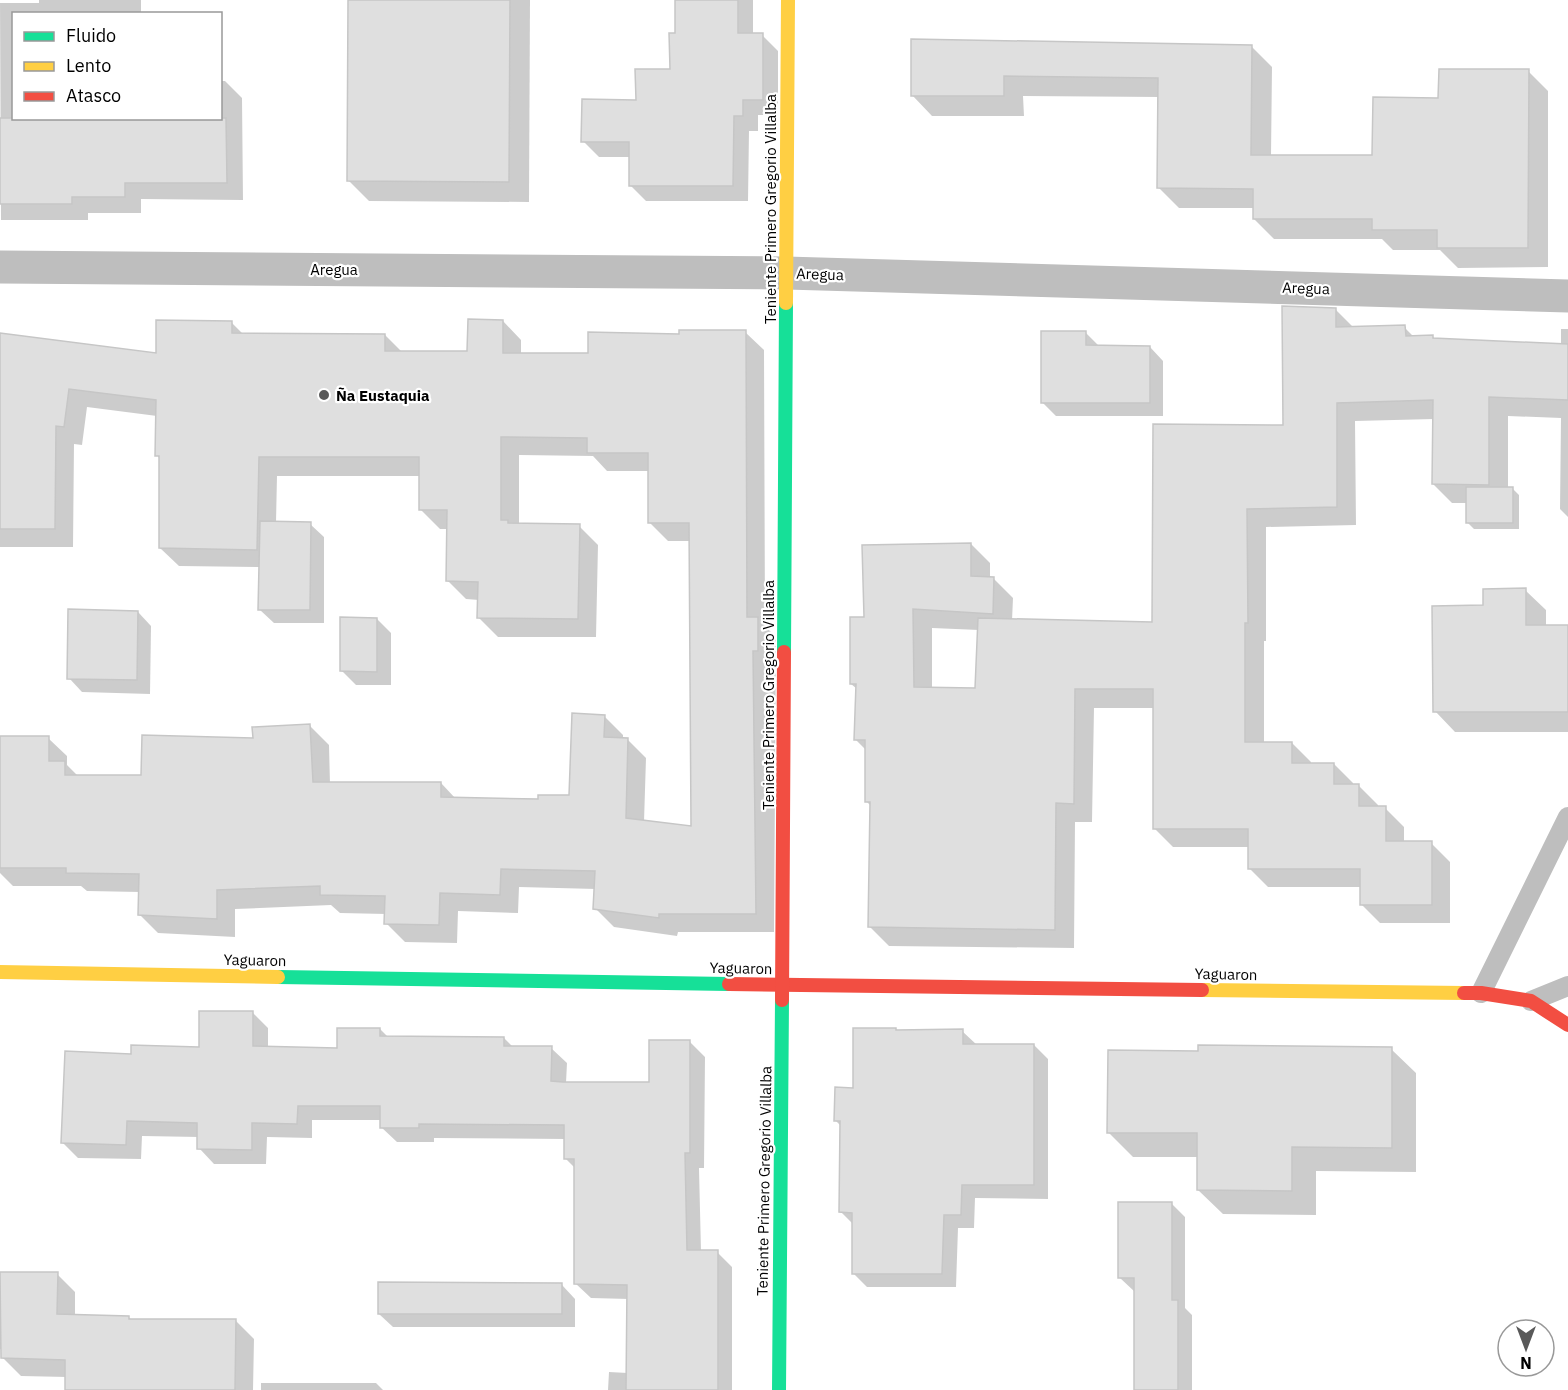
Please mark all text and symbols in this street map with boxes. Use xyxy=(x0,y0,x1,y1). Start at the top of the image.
legend xyxy=(12,12,222,120)
text: Fluido xyxy=(66,24,116,47)
text: Lento xyxy=(66,54,111,77)
text: Atasco xyxy=(66,84,121,107)
street label: Teniente Primero Gregorio Villalba xyxy=(761,94,780,324)
street label: Aregua xyxy=(310,260,358,279)
street label: Aregua xyxy=(796,264,844,284)
street label: Aregua xyxy=(1282,278,1330,298)
place label: Ña Eustaquia xyxy=(336,386,430,405)
marker: Ña Eustaquia xyxy=(317,388,331,402)
street label: Teniente Primero Gregorio Villalba xyxy=(759,580,778,810)
street label: Yaguaron xyxy=(223,950,287,970)
street label: Yaguaron xyxy=(709,958,773,978)
street label: Yaguaron xyxy=(1194,964,1258,984)
street label: Teniente Primero Gregorio Villalba xyxy=(752,1066,776,1296)
north arrow xyxy=(1496,1318,1556,1378)
text: N xyxy=(1520,1353,1532,1373)

